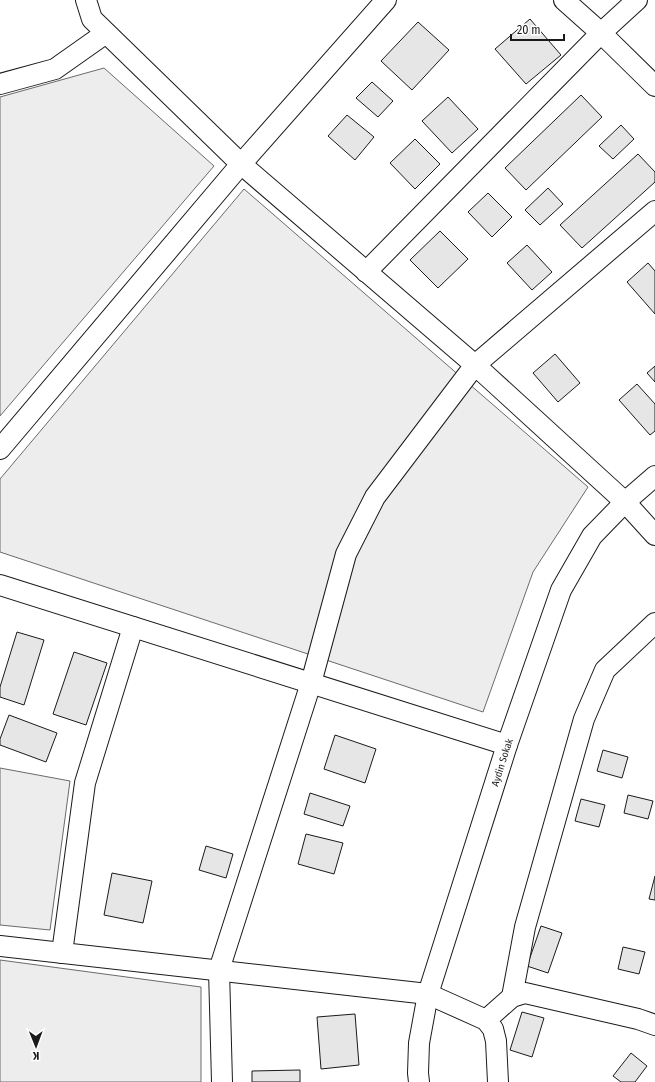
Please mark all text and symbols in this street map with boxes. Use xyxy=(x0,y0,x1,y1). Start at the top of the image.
scale bar xyxy=(511,16,564,42)
text: 20 m xyxy=(517,23,541,37)
street label: Aydin Sokak xyxy=(489,737,516,788)
north arrow xyxy=(16,1026,56,1066)
text: K xyxy=(32,1049,39,1062)

